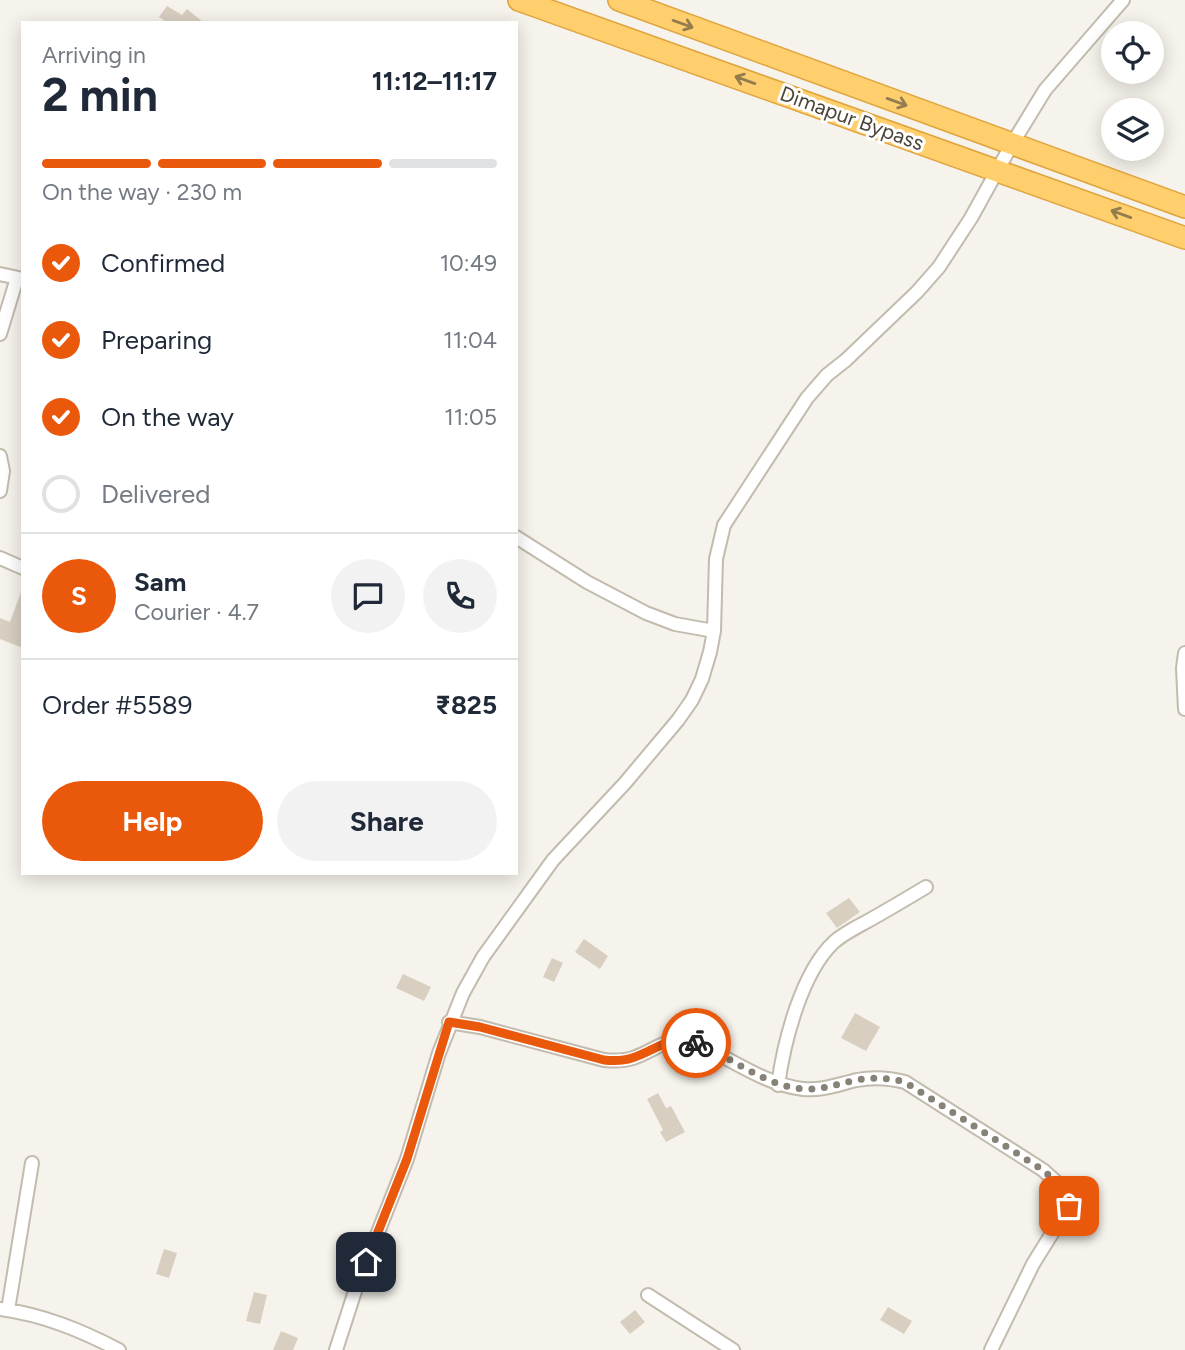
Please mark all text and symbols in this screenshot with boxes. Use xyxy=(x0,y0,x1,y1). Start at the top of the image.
one-way arrow xyxy=(672,18,694,31)
map controls xyxy=(1101,21,1164,161)
button: locate xyxy=(1101,21,1164,84)
text: Arriving in xyxy=(42,41,146,69)
text: 11:12–11:17 xyxy=(372,65,497,97)
text: 2 min xyxy=(42,67,158,123)
one-way arrow xyxy=(734,73,756,86)
street label: Dimapur Bypass xyxy=(777,80,927,156)
one-way arrow xyxy=(885,97,907,109)
button: layers xyxy=(1101,98,1164,161)
text: On the way · 230 m xyxy=(42,178,242,206)
one-way arrow xyxy=(1110,207,1132,220)
icon: check xyxy=(42,244,80,282)
text: Confirmed xyxy=(101,247,225,279)
text: 10:49 xyxy=(440,249,497,277)
icon: check xyxy=(42,321,80,359)
text: Preparing xyxy=(101,324,212,356)
text: 11:04 xyxy=(443,326,497,354)
icon: check xyxy=(42,398,80,436)
text: On the way xyxy=(101,401,234,433)
text: 11:05 xyxy=(444,403,497,431)
text: Delivered xyxy=(101,478,210,510)
button: chat xyxy=(331,559,405,633)
button: phone xyxy=(423,559,497,633)
text: Sam xyxy=(134,566,186,598)
text: S xyxy=(71,580,87,612)
text: Courier · 4.7 xyxy=(134,598,259,626)
text: Order #5589 xyxy=(42,689,193,721)
text: ₹825 xyxy=(435,689,497,721)
button: Help xyxy=(42,781,263,861)
button: Share xyxy=(277,781,497,861)
courier xyxy=(661,1008,731,1078)
icon: bike xyxy=(677,1024,715,1062)
pin xyxy=(1039,1176,1099,1236)
icon: bag xyxy=(1050,1187,1088,1225)
pin xyxy=(336,1232,396,1292)
icon: home xyxy=(347,1243,385,1281)

